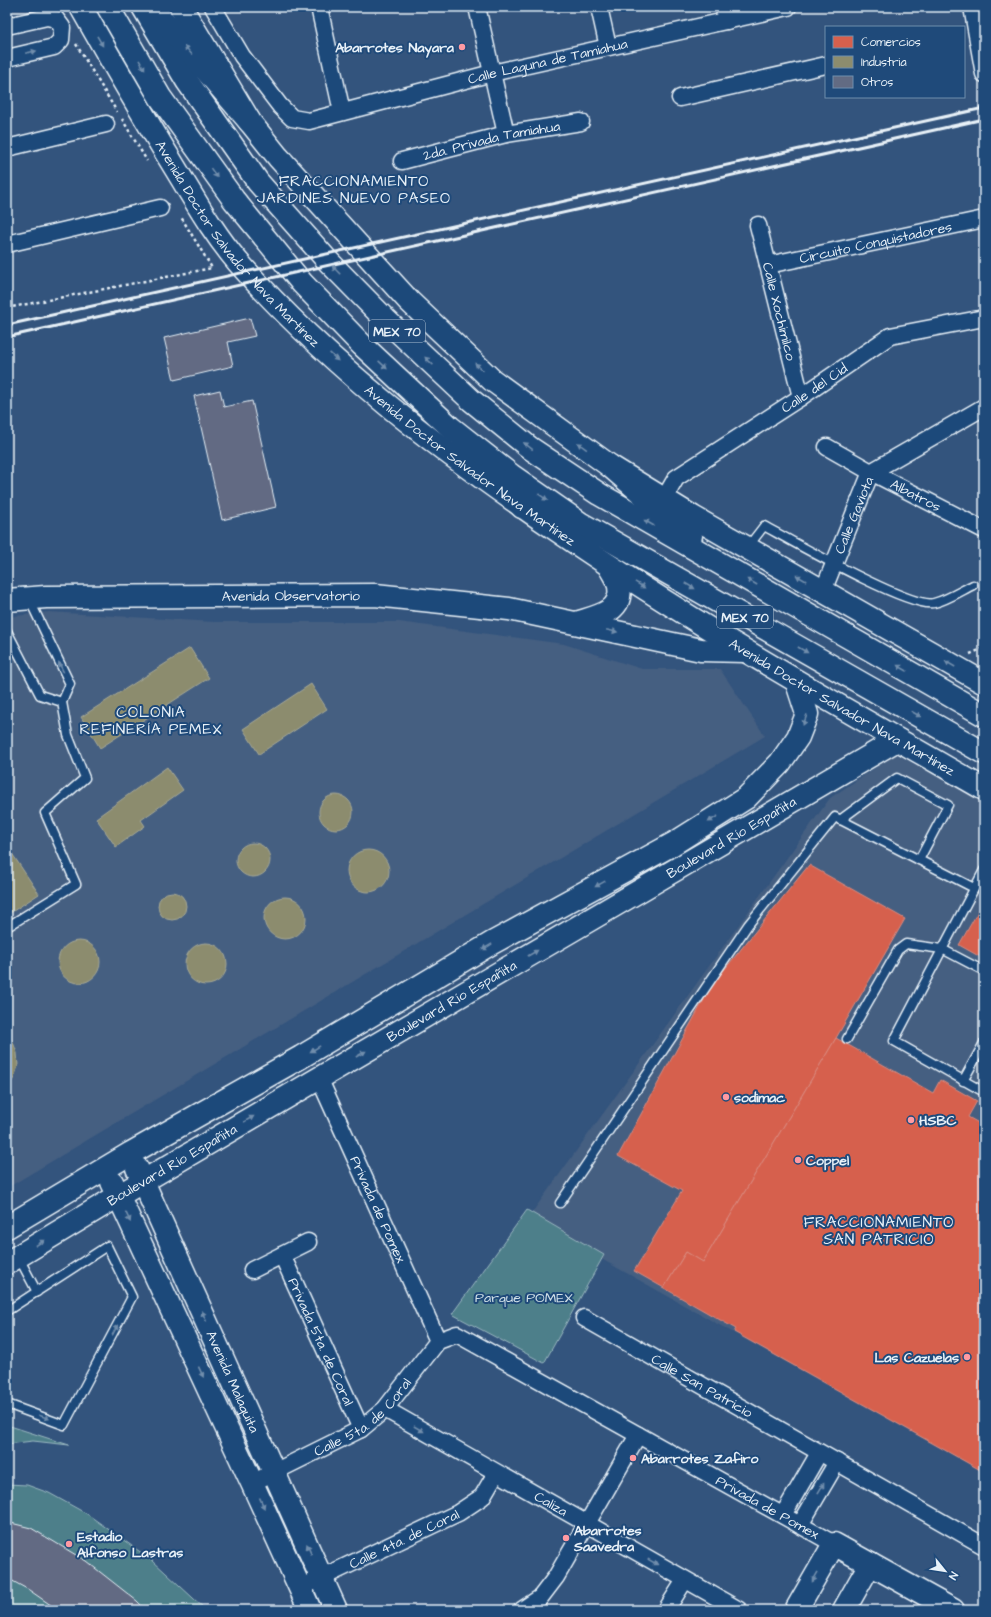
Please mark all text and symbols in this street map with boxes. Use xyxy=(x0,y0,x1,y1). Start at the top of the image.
legend xyxy=(825,26,965,98)
street label: Calle Laguna de Tamiahua xyxy=(466,34,629,90)
text: Comercios xyxy=(861,34,921,51)
one-way arrow xyxy=(97,35,104,47)
place label: Abarrotes Nayara xyxy=(335,38,455,58)
marker: Abarrotes Nayara xyxy=(457,42,467,52)
one-way arrow xyxy=(183,44,192,55)
one-way arrow xyxy=(25,49,37,55)
text: Industria xyxy=(861,54,906,71)
one-way arrow xyxy=(138,59,145,71)
text: Otros xyxy=(861,74,893,91)
street label: 2da. Privada Tamiahua xyxy=(421,116,562,166)
street label: Avenida Doctor Salvador Nava Martínez xyxy=(150,137,324,352)
one-way arrow xyxy=(210,167,218,178)
district label: FRACCIONAMIENTO JARDINES NUEVO PASEO xyxy=(257,171,451,209)
street label: Circuito Conquistadores xyxy=(798,217,954,269)
street label: Calle Xochimilco xyxy=(757,260,801,363)
one-way arrow xyxy=(331,265,341,275)
road number: MEX 70 xyxy=(369,320,425,342)
one-way arrow xyxy=(329,353,339,362)
one-way arrow xyxy=(424,356,434,366)
street label: Calle del Cid xyxy=(777,359,852,418)
one-way arrow xyxy=(378,360,388,370)
one-way arrow xyxy=(474,363,484,372)
street label: Avenida Doctor Salvador Nava Martínez xyxy=(360,381,579,551)
one-way arrow xyxy=(522,441,533,450)
one-way arrow xyxy=(577,442,587,450)
street label: Calle Gaviota xyxy=(830,474,879,557)
street label: Albatros xyxy=(887,475,944,517)
one-way arrow xyxy=(537,493,548,501)
one-way arrow xyxy=(643,519,655,526)
one-way arrow xyxy=(795,575,807,582)
one-way arrow xyxy=(746,579,758,586)
one-way arrow xyxy=(634,582,646,589)
one-way arrow xyxy=(684,582,696,589)
street label: Avenida Observatorio xyxy=(222,586,360,607)
road number: MEX 70 xyxy=(717,606,773,628)
one-way arrow xyxy=(605,629,618,635)
street label: Avenida Doctor Salvador Nava Martínez xyxy=(725,634,958,781)
one-way arrow xyxy=(797,647,809,654)
one-way arrow xyxy=(944,660,956,667)
one-way arrow xyxy=(58,661,65,673)
one-way arrow xyxy=(896,664,907,671)
district label: COLONIA REFINERÍA PEMEX xyxy=(80,702,222,740)
one-way arrow xyxy=(910,711,922,718)
one-way arrow xyxy=(801,714,807,726)
street label: Boulevard Río Españita xyxy=(663,792,800,884)
one-way arrow xyxy=(708,815,718,823)
one-way arrow xyxy=(595,880,606,887)
one-way arrow xyxy=(481,943,493,950)
one-way arrow xyxy=(527,949,539,956)
street label: Boulevard Río Españita xyxy=(383,956,521,1048)
one-way arrow xyxy=(309,1045,321,1052)
one-way arrow xyxy=(355,1050,367,1057)
place label: sodimac xyxy=(734,1088,785,1108)
marker: sodimac xyxy=(721,1092,731,1102)
place label: HSBC xyxy=(919,1111,956,1131)
marker: HSBC xyxy=(906,1115,916,1125)
one-way arrow xyxy=(243,1116,255,1123)
street label: Boulevard Río Españita xyxy=(104,1120,241,1211)
place label: Coppel xyxy=(806,1151,850,1171)
street label: Privada de Pomex xyxy=(345,1153,411,1267)
marker: Coppel xyxy=(793,1155,803,1165)
one-way arrow xyxy=(125,1211,131,1222)
district label: FRACCIONAMIENTO SAN PATRICIO xyxy=(804,1212,954,1250)
one-way arrow xyxy=(34,1239,46,1246)
street label: Privada 5ta. de Coral xyxy=(283,1275,358,1409)
park label: Parque POMEX xyxy=(475,1288,574,1308)
one-way arrow xyxy=(201,1310,207,1321)
one-way arrow xyxy=(112,1324,118,1336)
street label: Avenida Malaquita xyxy=(200,1327,264,1436)
place label: Las Cazuelas xyxy=(875,1348,959,1368)
street label: Calle San Patricio xyxy=(647,1349,756,1423)
marker: Las Cazuelas xyxy=(962,1352,972,1362)
one-way arrow xyxy=(198,1367,204,1378)
street label: Calle 5ta. de Coral xyxy=(311,1374,417,1462)
one-way arrow xyxy=(38,1415,50,1421)
one-way arrow xyxy=(413,1425,425,1432)
place label: Abarrotes Zafiro xyxy=(641,1449,758,1469)
marker: Abarrotes Zafiro xyxy=(628,1453,638,1463)
street label: Privada de Pomex xyxy=(712,1471,823,1545)
one-way arrow xyxy=(818,1482,825,1494)
street label: Caliza xyxy=(530,1487,571,1522)
one-way arrow xyxy=(258,1497,265,1509)
street label: Calle 4ta. de Coral xyxy=(346,1505,463,1574)
place label: Abarrotes Saavedra xyxy=(573,1521,642,1557)
place label: Estadio Alfonso Lastras xyxy=(77,1527,183,1563)
marker: Abarrotes Saavedra xyxy=(561,1533,571,1543)
marker: Estadio Alfonso Lastras xyxy=(64,1539,74,1549)
one-way arrow xyxy=(306,1543,312,1555)
north arrow xyxy=(925,1551,965,1591)
one-way arrow xyxy=(648,1559,659,1566)
text: N xyxy=(945,1569,961,1583)
one-way arrow xyxy=(811,1572,819,1582)

